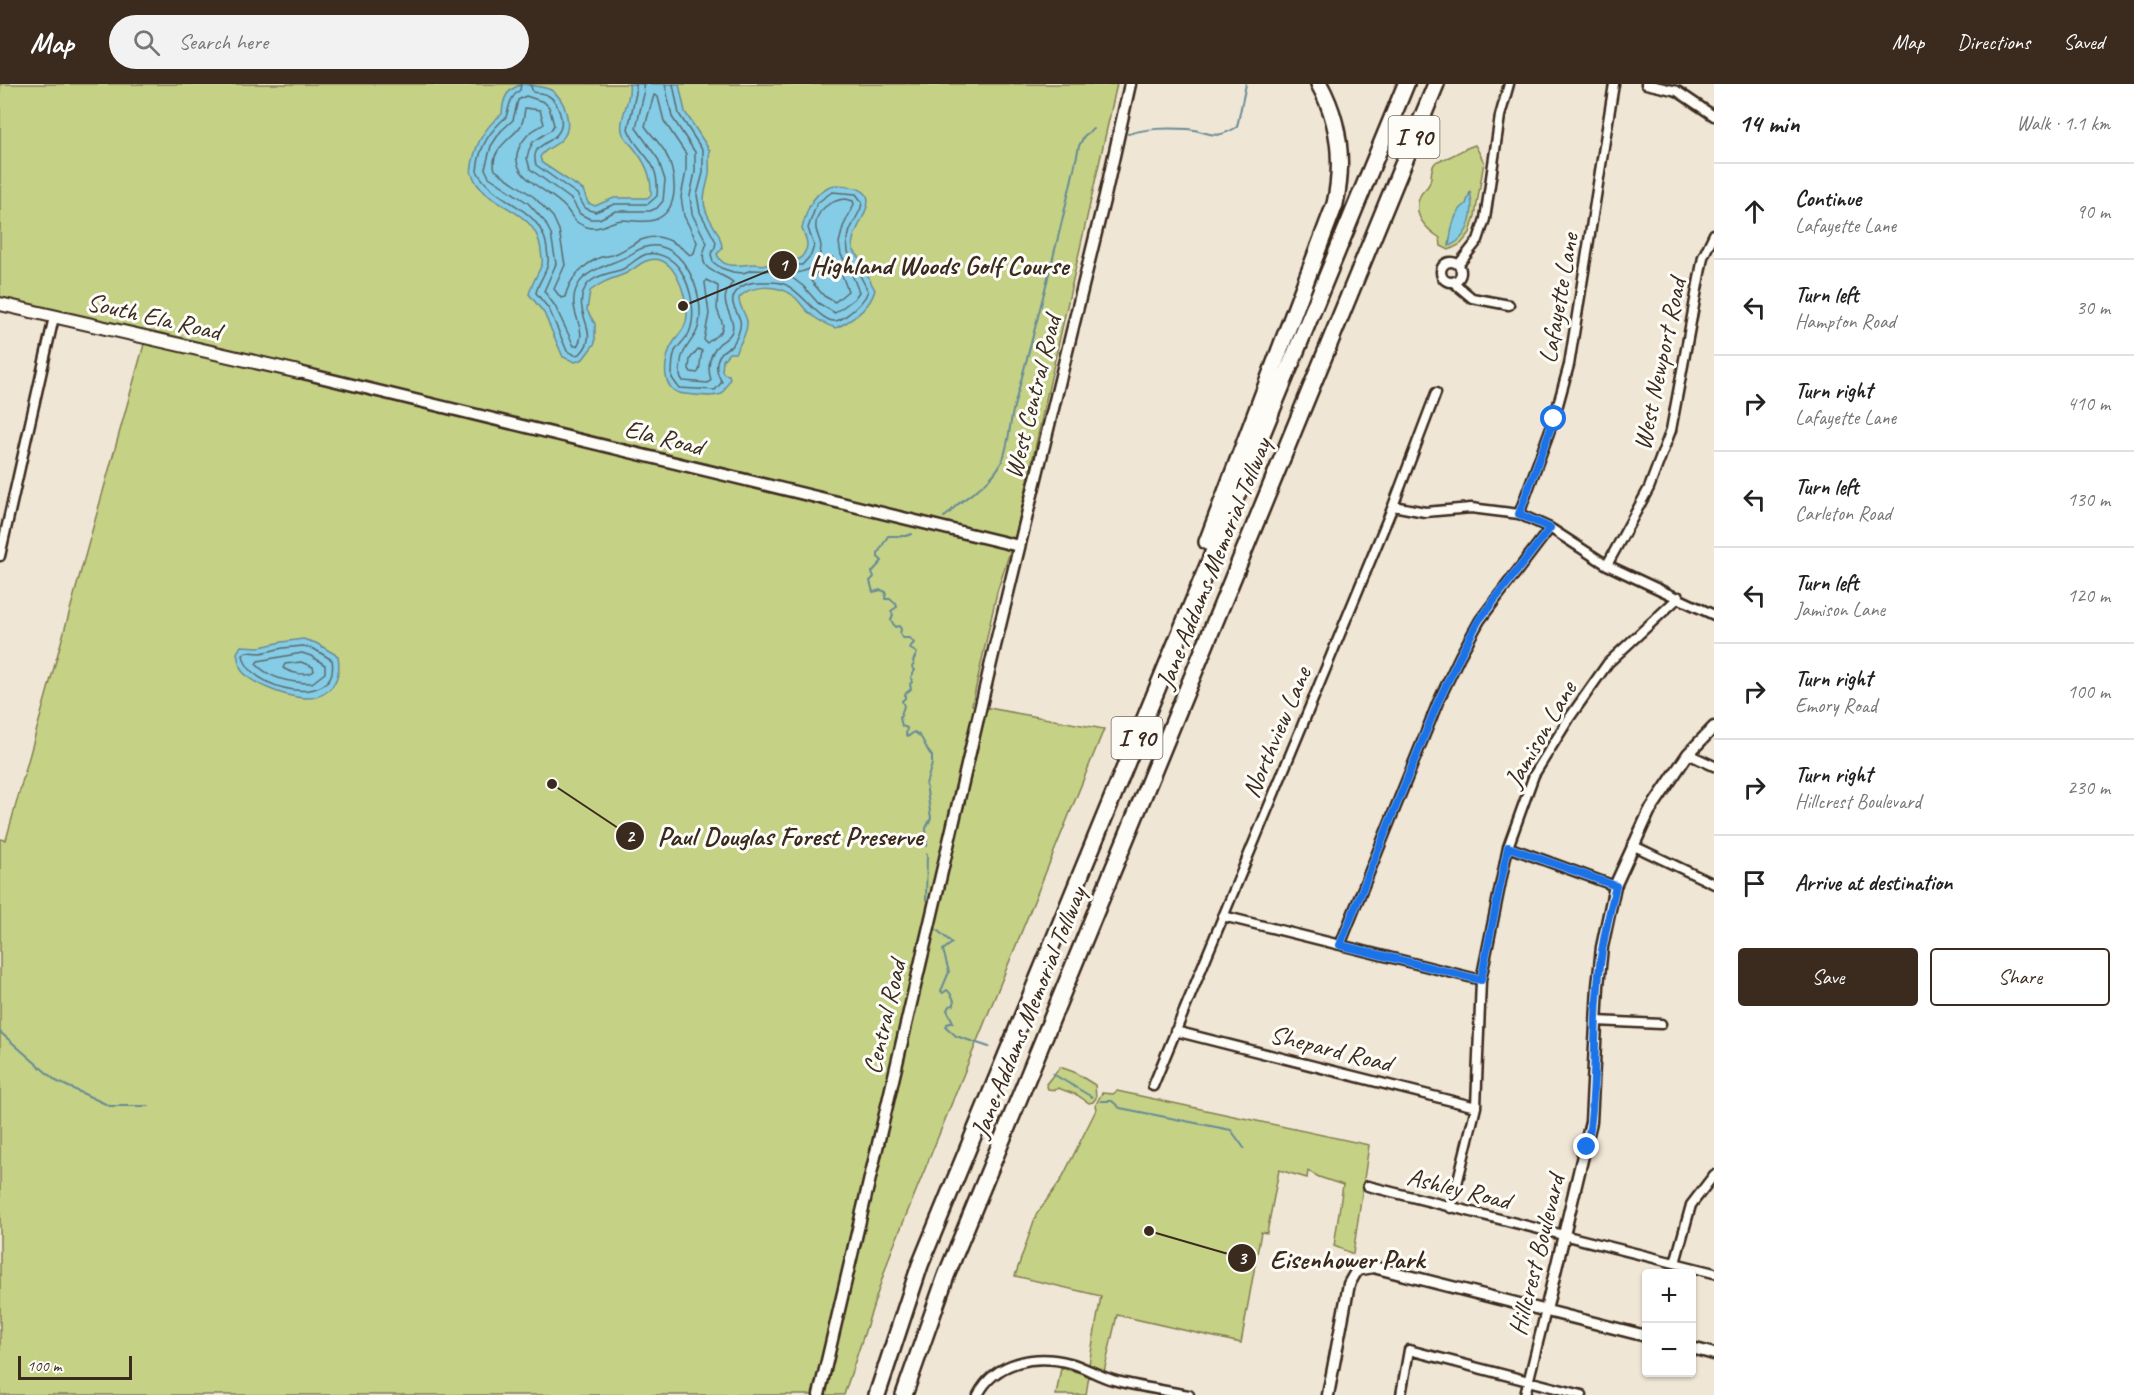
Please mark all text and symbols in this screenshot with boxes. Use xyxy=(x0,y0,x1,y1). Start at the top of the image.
search box xyxy=(109,15,529,69)
text: Map xyxy=(30,25,73,60)
icon: search xyxy=(130,26,163,59)
text: Search here xyxy=(178,28,268,56)
text: Map xyxy=(1892,29,1924,55)
text: Directions xyxy=(1957,29,2030,55)
text: Saved xyxy=(2063,29,2104,55)
text: 14 min xyxy=(1738,107,1800,140)
text: Walk · 1.1 km xyxy=(2016,111,2110,136)
road number: I 90 xyxy=(1388,116,1440,158)
text: Continue xyxy=(1795,185,1861,213)
icon: ahead xyxy=(1738,195,1771,228)
text: 90 m xyxy=(2076,199,2110,224)
text: Lafayette Lane xyxy=(1795,213,1896,238)
street label: Lafayette Lane xyxy=(1531,229,1586,366)
callout: Highland Woods Golf Course xyxy=(768,242,1080,287)
text: Highland Woods Golf Course xyxy=(810,248,1070,282)
text: 1 xyxy=(779,254,789,276)
street label: West Newport Road xyxy=(1625,272,1695,453)
text: Turn left xyxy=(1795,281,1859,309)
street label: South Ela Road xyxy=(84,285,228,349)
icon: left xyxy=(1738,291,1771,324)
text: 30 m xyxy=(2076,295,2110,320)
street label: West Central Road xyxy=(996,309,1070,482)
text: Hampton Road xyxy=(1795,309,1895,334)
text: Turn right xyxy=(1795,377,1872,405)
icon: right xyxy=(1738,387,1771,420)
text: 410 m xyxy=(2067,391,2110,416)
route start xyxy=(1540,405,1566,431)
text: Lafayette Lane xyxy=(1795,405,1896,430)
street label: Ela Road xyxy=(621,412,710,464)
street label: Jane Addams Memorial Tollway xyxy=(1147,431,1280,695)
text: Turn left xyxy=(1795,473,1859,501)
icon: left xyxy=(1738,483,1771,516)
text: 130 m xyxy=(2067,487,2110,512)
text: Carleton Road xyxy=(1795,501,1891,526)
text: Turn left xyxy=(1795,569,1859,597)
icon: left xyxy=(1738,579,1771,612)
text: 120 m xyxy=(2067,583,2110,608)
text: Jamison Lane xyxy=(1795,597,1885,622)
street label: Northview Lane xyxy=(1234,660,1319,803)
text: Turn right xyxy=(1795,665,1872,693)
street label: Jamison Lane xyxy=(1496,674,1585,795)
icon: right xyxy=(1738,675,1771,708)
text: 100 m xyxy=(2067,679,2110,704)
text: Emory Road xyxy=(1795,693,1877,718)
road number: I 90 xyxy=(1112,717,1162,759)
text: Turn right xyxy=(1795,761,1872,789)
icon: right xyxy=(1738,771,1771,804)
text: 230 m xyxy=(2067,775,2110,800)
text: Hillcrest Boulevard xyxy=(1795,789,1921,814)
callout: Paul Douglas Forest Preserve xyxy=(615,813,934,858)
text: Paul Douglas Forest Preserve xyxy=(658,819,925,853)
text: 2 xyxy=(626,825,636,847)
icon: arrive xyxy=(1738,867,1771,900)
text: Arrive at destination xyxy=(1795,869,1952,897)
street label: Jane Addams Memorial Tollway xyxy=(962,880,1095,1144)
button: Save xyxy=(1738,948,1918,1006)
button: Share xyxy=(1930,948,2110,1006)
street label: Central Road xyxy=(855,953,914,1077)
street label: Shepard Road xyxy=(1267,1017,1399,1080)
route end xyxy=(1573,1133,1599,1159)
street label: Ashley Road xyxy=(1404,1160,1518,1218)
street label: Hillcrest Boulevard xyxy=(1501,1168,1573,1339)
callout: Eisenhower Park xyxy=(1227,1236,1437,1281)
text: Eisenhower Park xyxy=(1270,1242,1427,1276)
text: 3 xyxy=(1238,1247,1248,1269)
map controls xyxy=(1642,1269,1696,1377)
button: + xyxy=(1642,1269,1696,1323)
button: − xyxy=(1642,1323,1696,1377)
scale bar xyxy=(18,1353,132,1380)
text: 100 m xyxy=(27,1356,61,1376)

